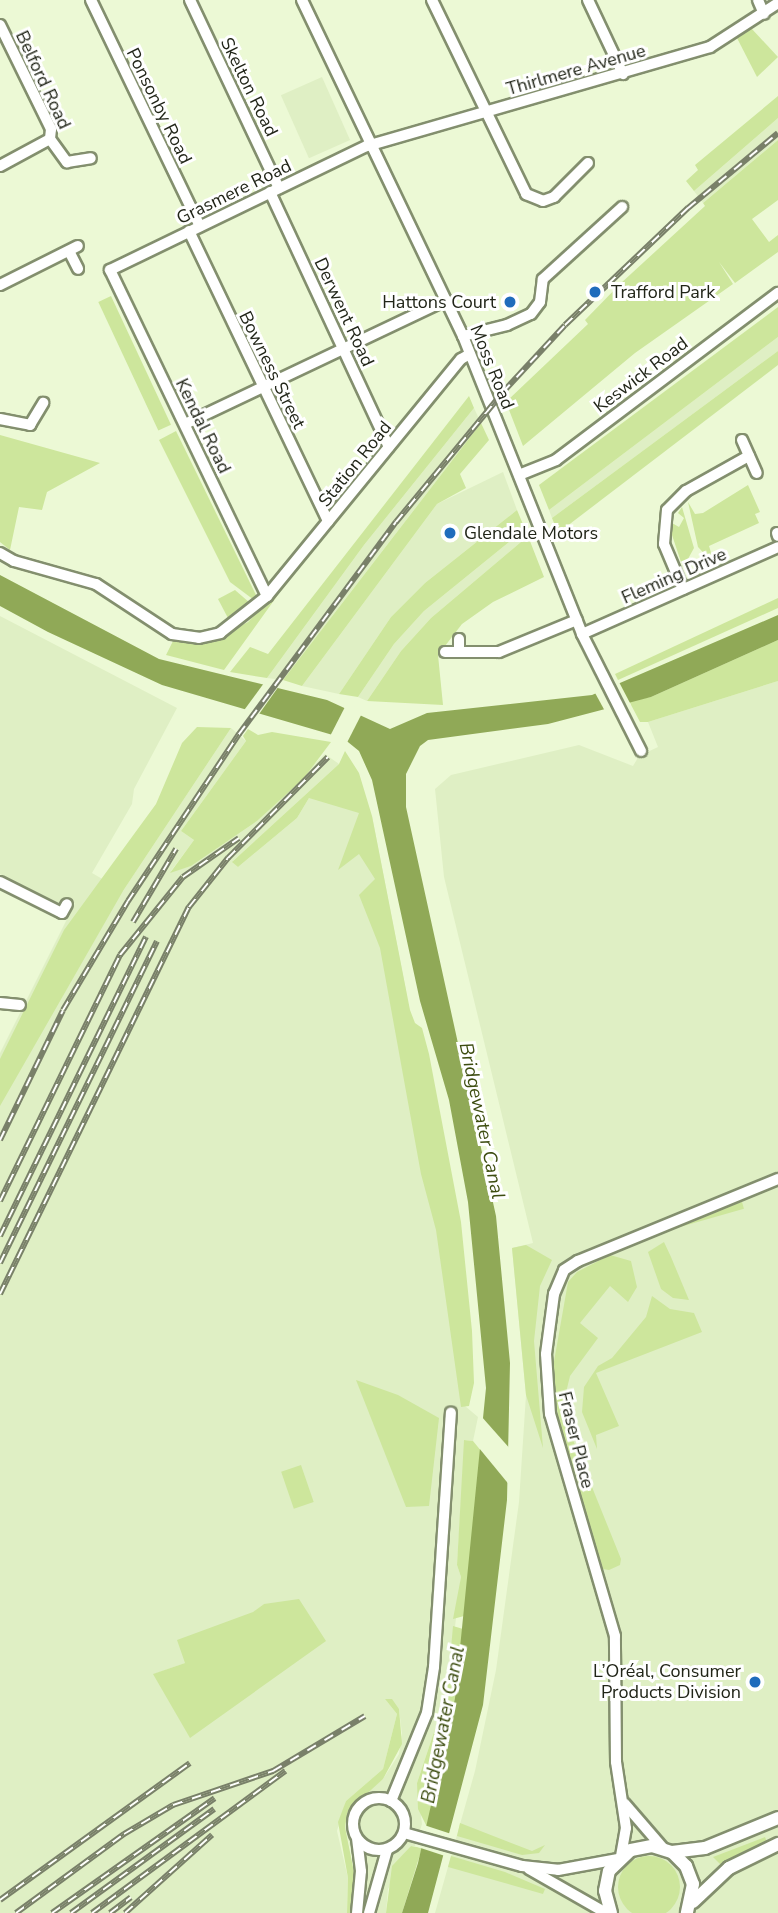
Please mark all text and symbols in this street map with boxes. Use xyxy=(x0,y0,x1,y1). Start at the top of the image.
street label: Belford Road xyxy=(11,27,75,133)
street label: Skelton Road xyxy=(216,34,282,140)
street label: Thirlmere Avenue xyxy=(504,40,648,100)
street label: Ponsonby Road xyxy=(122,45,196,167)
street label: Grasmere Road xyxy=(173,155,295,229)
street label: Derwent Road xyxy=(309,254,379,370)
place label: Trafford Park xyxy=(611,281,715,303)
marker: Trafford Park xyxy=(585,282,605,302)
place label: Hattons Court xyxy=(382,291,496,313)
marker: Hattons Court xyxy=(502,294,518,310)
street label: Bowness Street xyxy=(234,308,310,432)
street label: Moss Road xyxy=(465,322,519,412)
street label: Keswick Road xyxy=(590,333,692,417)
street label: Kendal Road xyxy=(171,375,235,477)
street label: Station Road xyxy=(314,417,396,511)
place label: Glendale Motors xyxy=(464,522,598,544)
marker: Glendale Motors xyxy=(442,525,458,541)
street label: Fleming Drive xyxy=(618,543,730,609)
water label: Bridgewater Canal xyxy=(453,1041,509,1201)
street label: Fraser Place xyxy=(554,1389,598,1491)
water label: Bridgewater Canal xyxy=(418,1645,470,1805)
place label: L’Oréal, Consumer Products Division xyxy=(593,1661,741,1704)
marker: L’Oréal, Consumer Products Division xyxy=(747,1674,763,1690)

